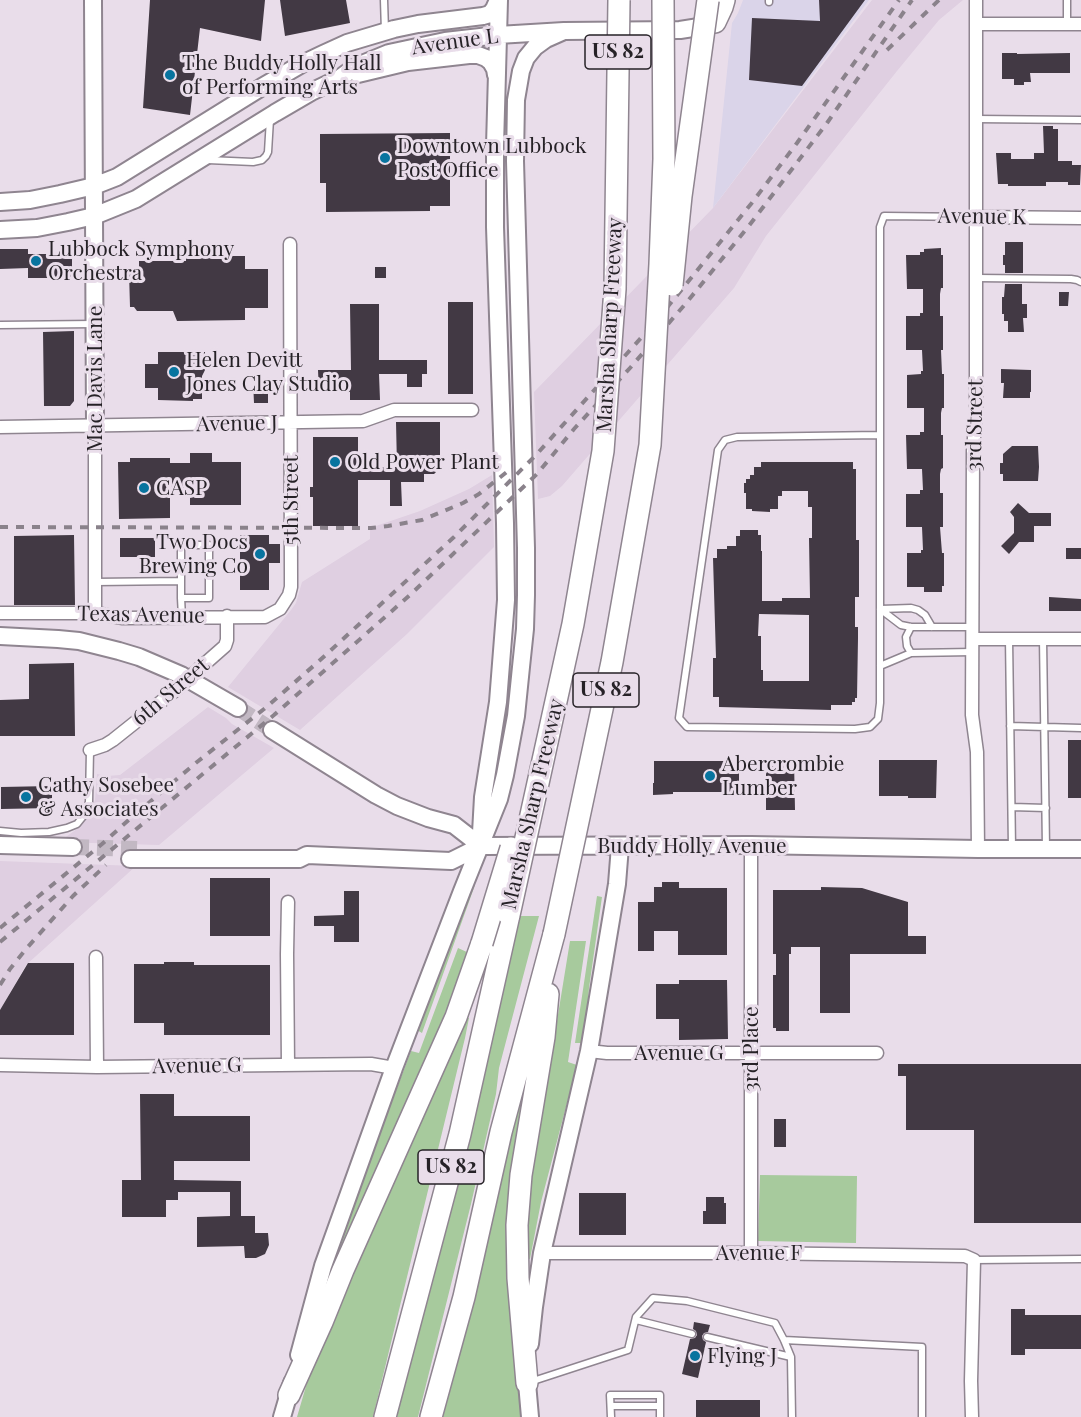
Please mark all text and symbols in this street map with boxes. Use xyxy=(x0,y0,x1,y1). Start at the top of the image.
street label: Avenue L xyxy=(410,23,500,61)
road number: US 82 xyxy=(585,35,651,69)
place label: The Buddy Holly Hall of Performing Arts xyxy=(182,50,382,100)
marker: The Buddy Holly Hall of Performing Arts xyxy=(163,68,177,82)
place label: Downtown Lubbock Post Office xyxy=(397,133,586,183)
marker: Downtown Lubbock Post Office xyxy=(378,151,392,165)
street label: Avenue K xyxy=(938,204,1026,230)
street label: Marsha Sharp Freeway xyxy=(592,217,628,433)
place label: Lubbock Symphony Orchestra xyxy=(48,236,234,286)
marker: Lubbock Symphony Orchestra xyxy=(29,254,43,268)
street label: Mac Davis Lane xyxy=(82,306,108,452)
place label: Helen Devitt Jones Clay Studio xyxy=(186,347,349,397)
marker: Helen Devitt Jones Clay Studio xyxy=(167,365,181,379)
street label: 3rd Street xyxy=(962,379,988,471)
street label: Avenue J xyxy=(196,411,278,437)
place label: Old Power Plant xyxy=(347,449,499,475)
street label: 5th Street xyxy=(278,455,304,545)
marker: Old Power Plant xyxy=(328,455,342,469)
place label: CASP xyxy=(156,475,207,501)
marker: CASP xyxy=(137,481,151,495)
place label: Two Docs Brewing Co xyxy=(139,529,248,579)
marker: Two Docs Brewing Co xyxy=(253,547,267,561)
street label: Texas Avenue xyxy=(77,601,205,629)
street label: 6th Street xyxy=(128,653,214,731)
road number: US 82 xyxy=(573,673,639,707)
street label: Marsha Sharp Freeway xyxy=(497,696,569,912)
place label: Abercrombie Lumber xyxy=(722,751,844,801)
marker: Abercrombie Lumber xyxy=(703,769,717,783)
place label: Cathy Sosebee & Associates xyxy=(38,772,174,822)
marker: Cathy Sosebee & Associates xyxy=(19,790,33,804)
street label: Buddy Holly Avenue xyxy=(597,833,787,859)
street label: 3rd Place xyxy=(738,1006,764,1092)
street label: Avenue G xyxy=(634,1040,724,1066)
street label: Avenue G xyxy=(152,1053,242,1079)
road number: US 82 xyxy=(418,1150,484,1184)
street label: Avenue F xyxy=(716,1240,802,1266)
place label: Flying J xyxy=(707,1343,777,1369)
marker: Flying J xyxy=(688,1349,702,1363)

